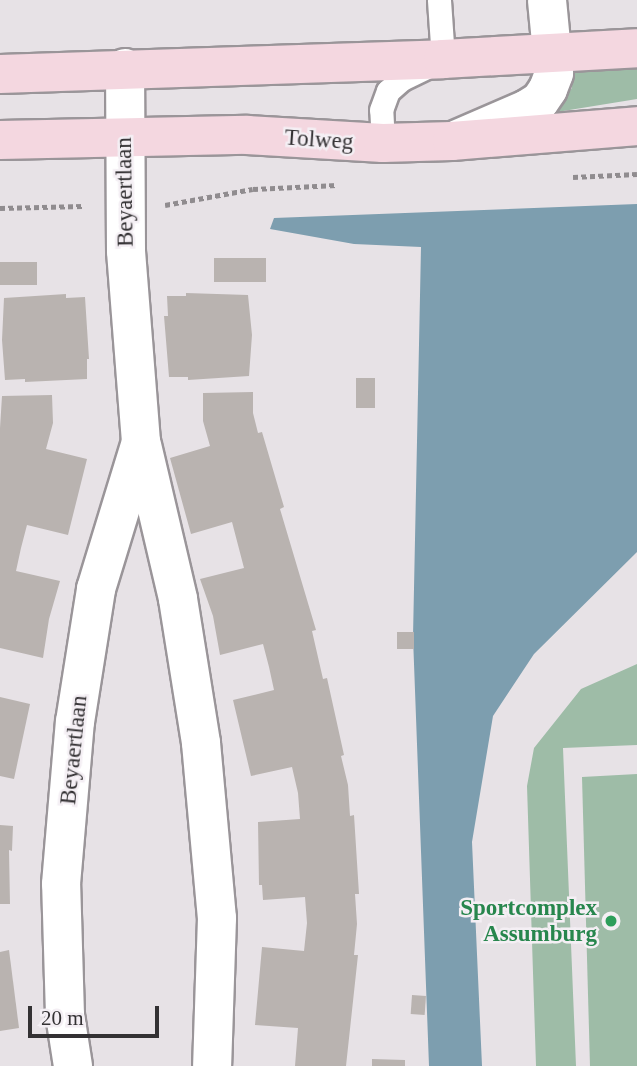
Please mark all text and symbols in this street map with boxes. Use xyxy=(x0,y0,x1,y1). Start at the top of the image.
street label: Tolweg xyxy=(284,124,354,156)
street label: Beyaertlaan xyxy=(110,137,140,247)
street label: Beyaertlaan xyxy=(55,694,93,806)
place label: Sportcomplex Assumburg xyxy=(460,894,597,948)
marker: Sportcomplex Assumburg xyxy=(603,913,619,929)
scale bar xyxy=(32,992,163,1036)
text: 20 m xyxy=(41,1006,84,1030)

